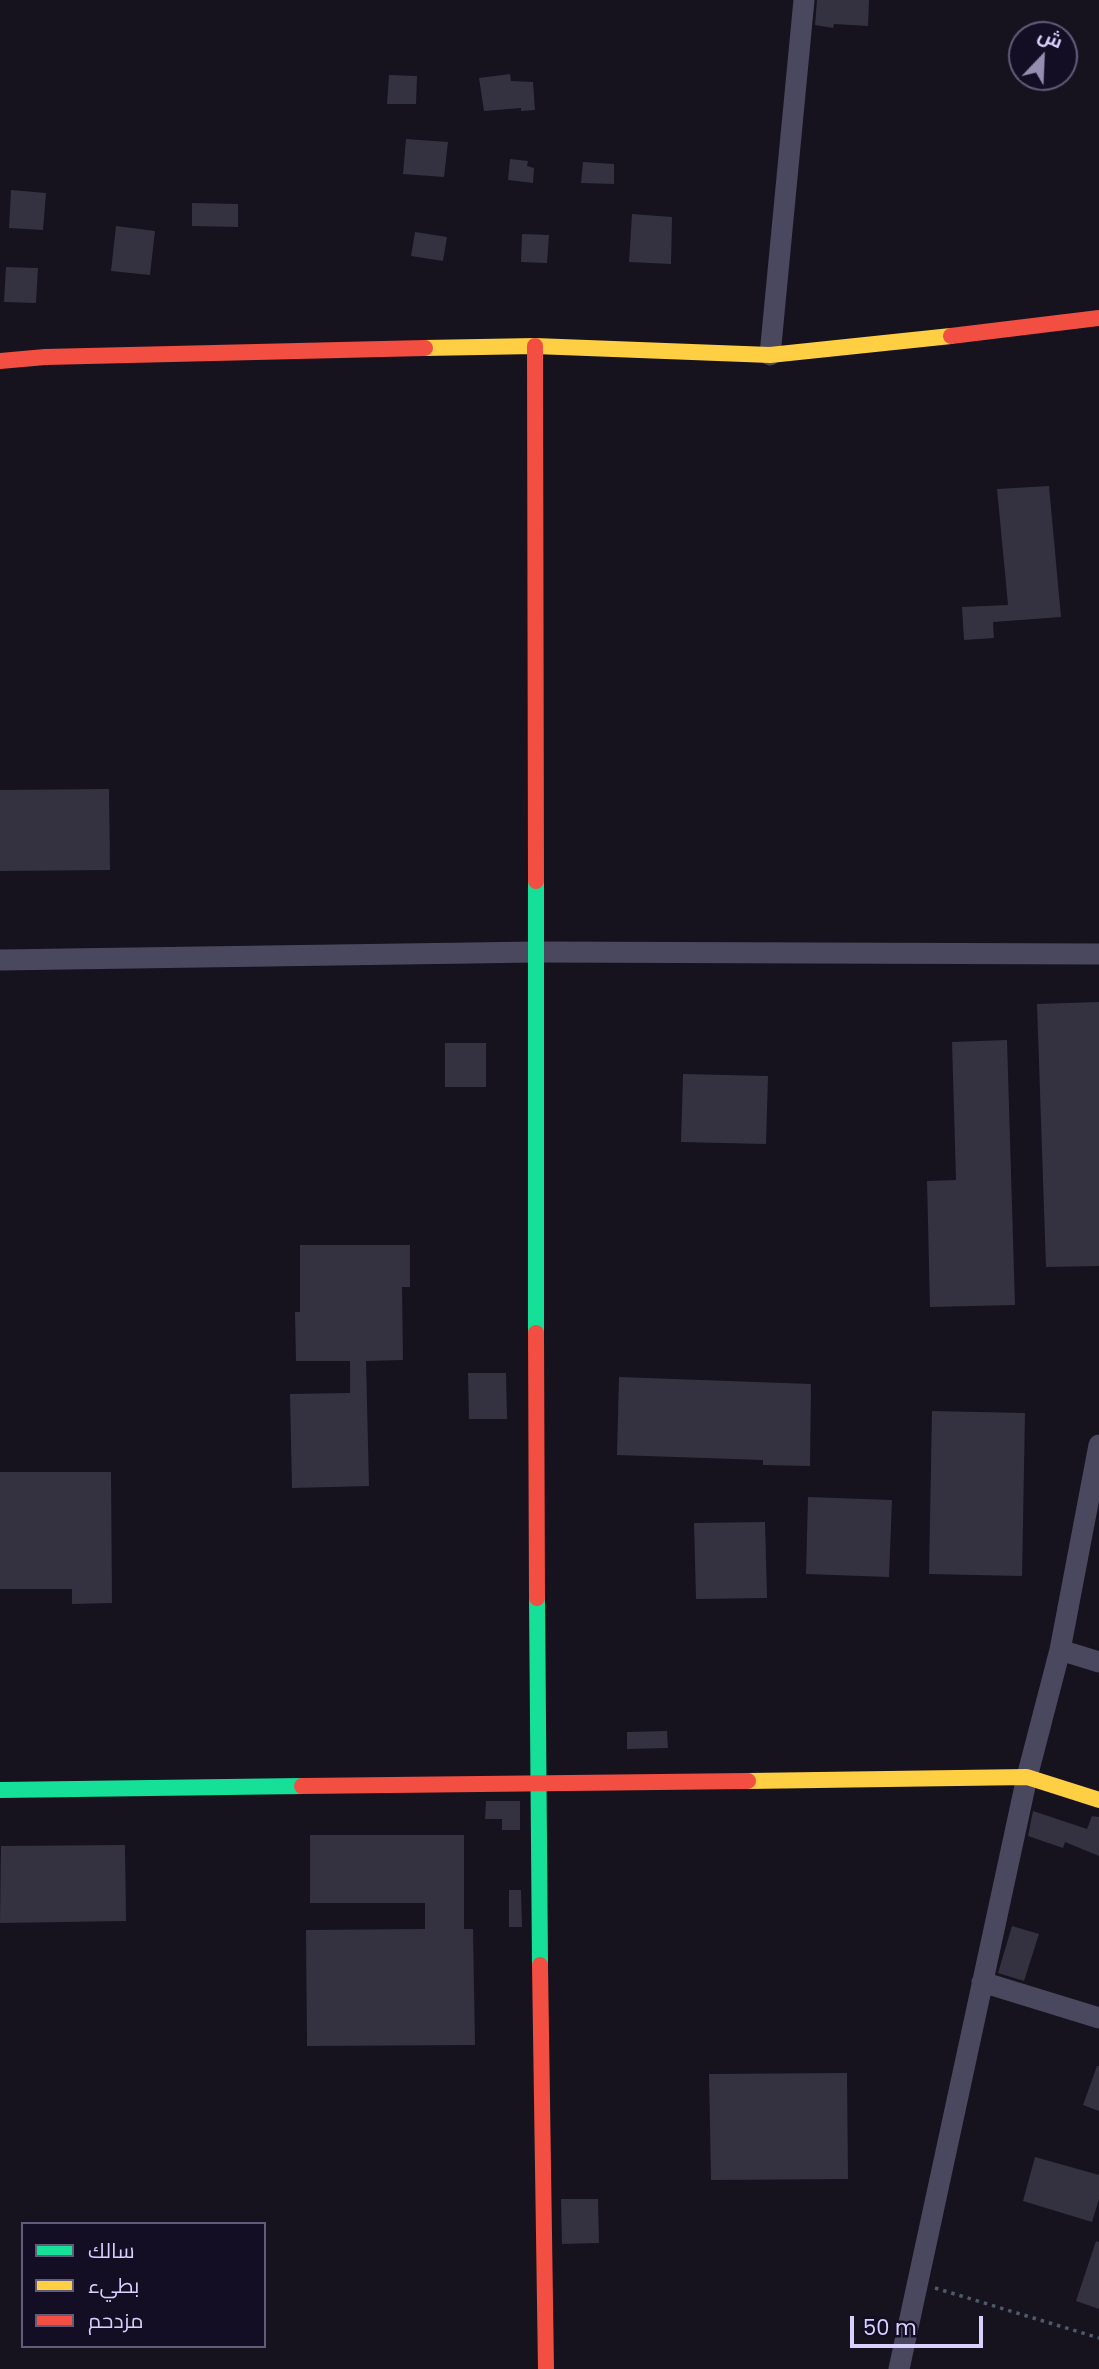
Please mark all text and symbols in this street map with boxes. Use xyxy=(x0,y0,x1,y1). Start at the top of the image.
north arrow xyxy=(1008,21,1078,91)
text: ش xyxy=(1034,21,1067,55)
legend xyxy=(21,2222,266,2348)
text: سالك xyxy=(88,2236,135,2265)
text: بطيء xyxy=(88,2271,139,2300)
scale bar xyxy=(854,2302,987,2346)
text: مزدحم xyxy=(88,2306,143,2335)
text: 50 m xyxy=(863,2313,917,2342)

